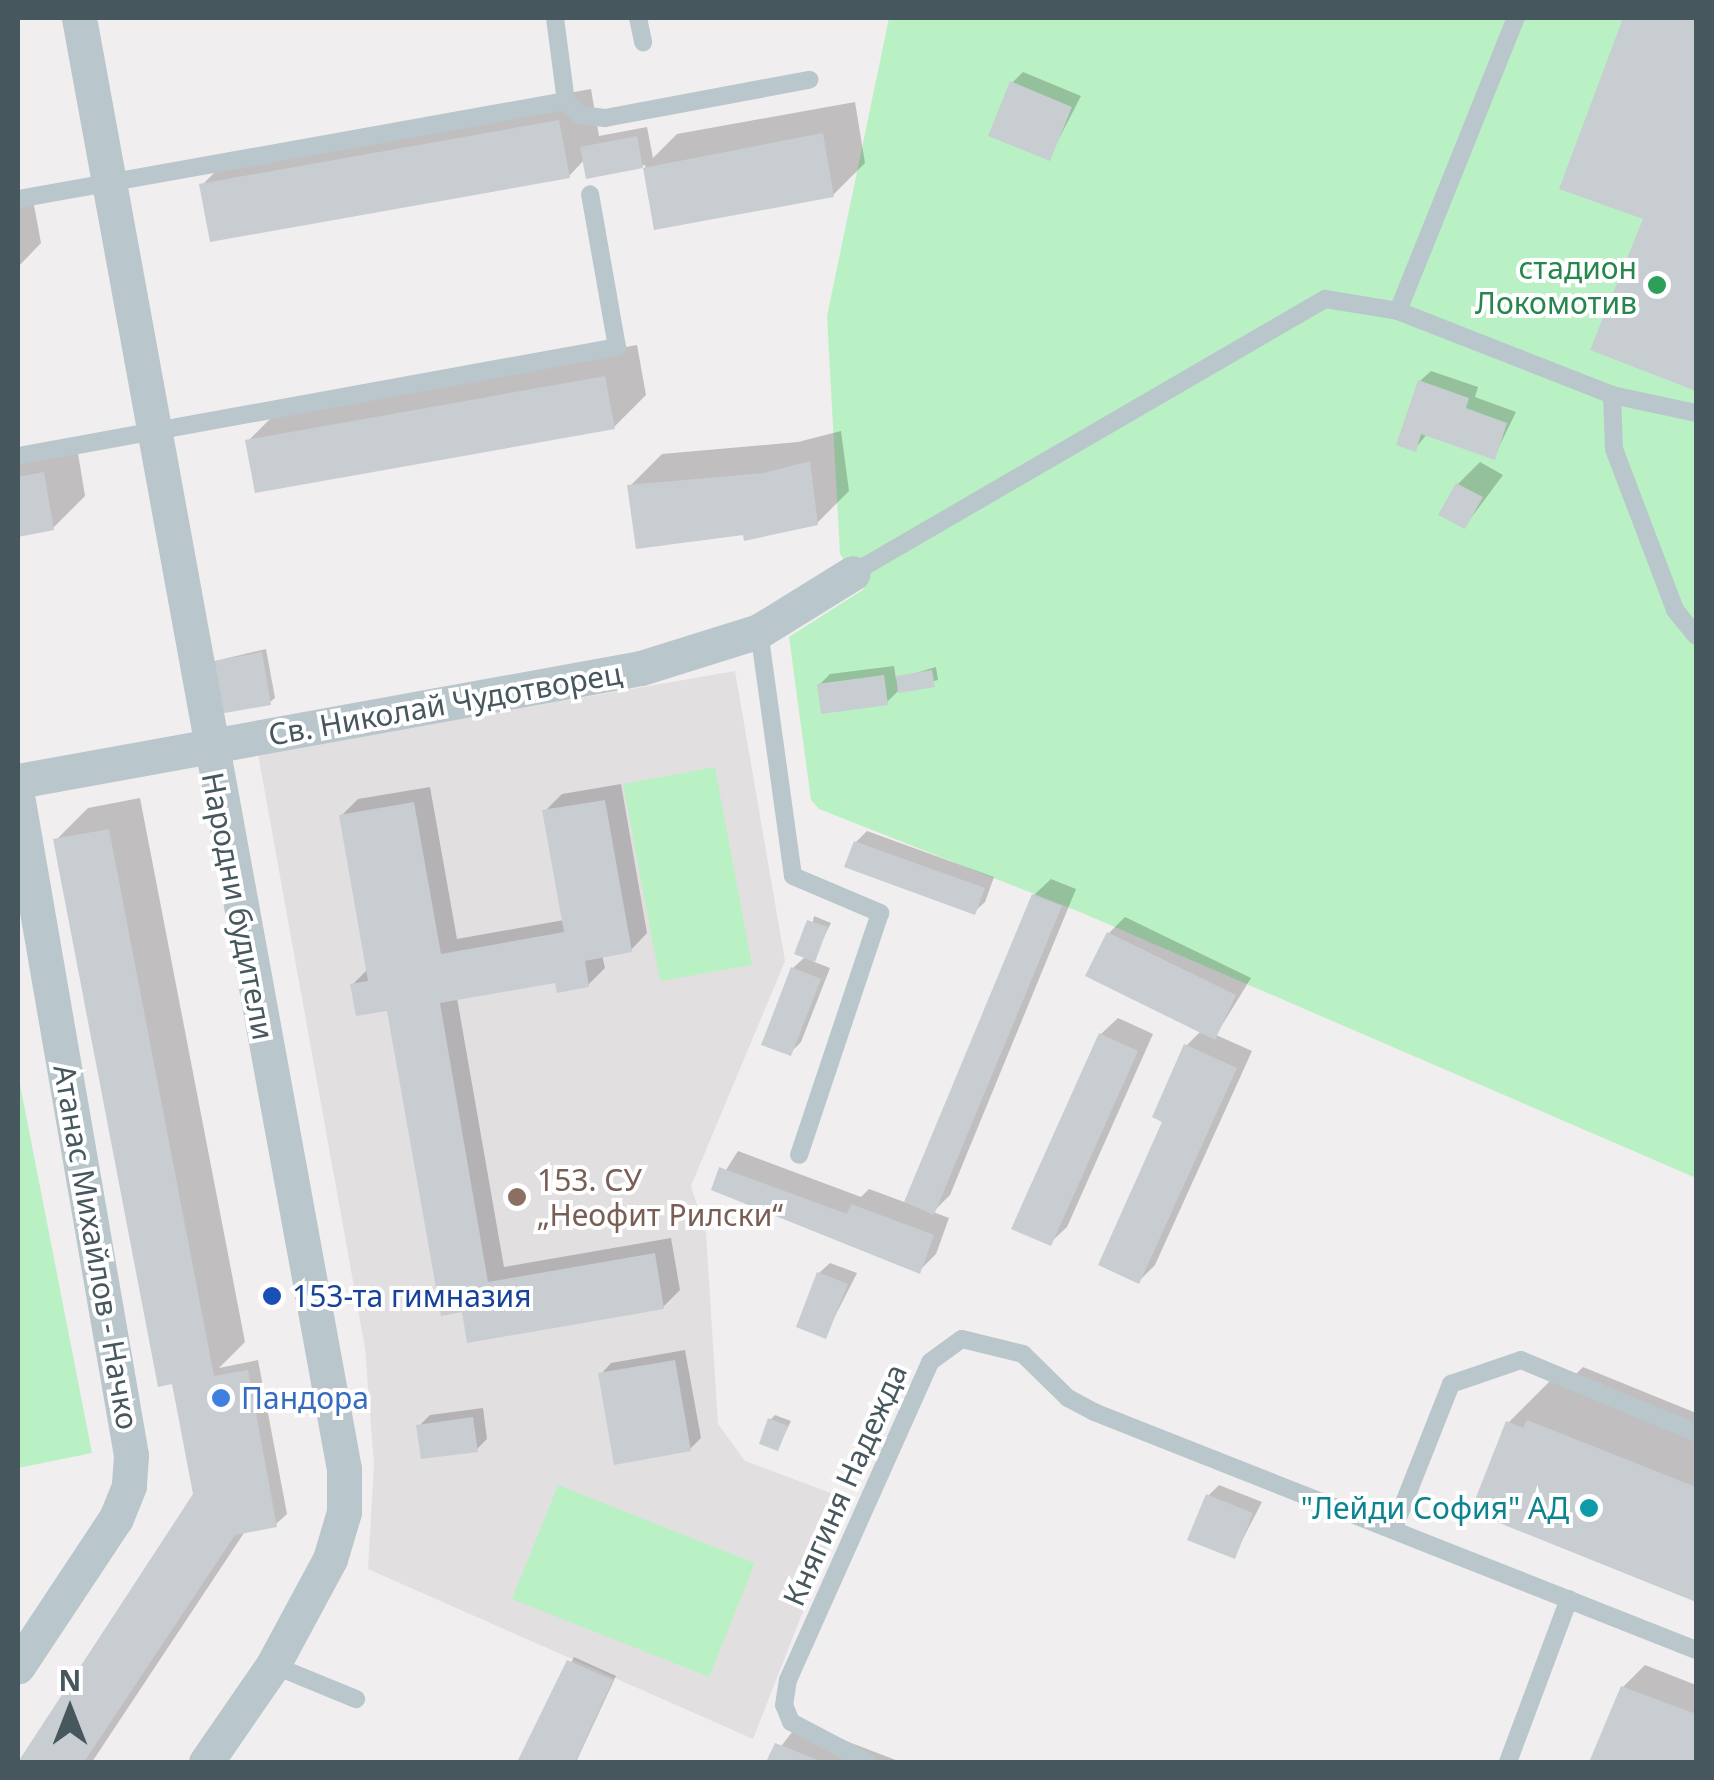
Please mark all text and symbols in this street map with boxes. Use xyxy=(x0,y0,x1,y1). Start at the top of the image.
place label: стадион Локомотив xyxy=(1475,250,1637,320)
marker: стадион Локомотив xyxy=(1646,274,1668,296)
street label: Св. Николай Чудотворец xyxy=(265,655,625,753)
street label: Народни будители xyxy=(194,769,282,1043)
street label: Атанас Михайлов - Начко xyxy=(46,1062,146,1432)
place label: 153. СУ „Неофит Рилски“ xyxy=(537,1162,783,1232)
marker: 153. СУ „Неофит Рилски“ xyxy=(506,1186,528,1208)
place label: 153-та гимназия xyxy=(292,1278,531,1314)
marker: 153-та гимназия xyxy=(261,1285,283,1307)
street label: Княгиня Надежда xyxy=(776,1359,914,1611)
place label: Пандора xyxy=(241,1380,369,1416)
marker: Пандора xyxy=(210,1387,232,1409)
place label: "Лейди София" АД xyxy=(1301,1490,1569,1526)
marker: "Лейди София" АД xyxy=(1578,1497,1600,1519)
north arrow xyxy=(20,1660,120,1760)
text: N xyxy=(59,1661,81,1699)

